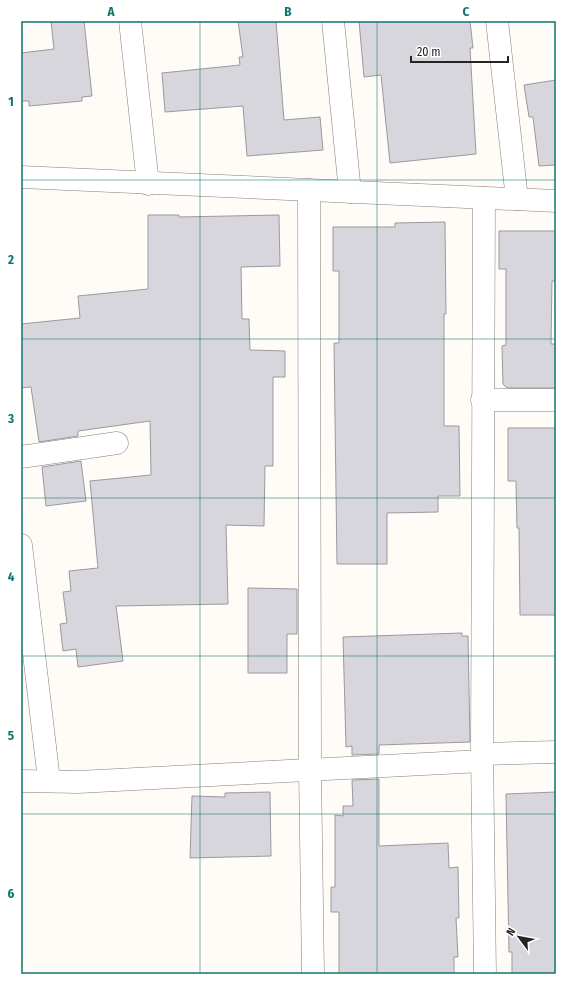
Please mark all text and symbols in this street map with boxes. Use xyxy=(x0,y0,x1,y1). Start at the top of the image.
text: A xyxy=(106,4,115,19)
text: B xyxy=(284,4,292,19)
text: C xyxy=(463,4,470,19)
scale bar xyxy=(411,38,508,64)
text: 20 m xyxy=(417,45,441,59)
text: 1 xyxy=(8,94,14,109)
text: 2 xyxy=(7,252,14,267)
text: 3 xyxy=(7,411,14,426)
text: 4 xyxy=(8,569,15,584)
text: 5 xyxy=(8,728,14,743)
text: 6 xyxy=(8,886,15,901)
north arrow xyxy=(499,917,539,957)
text: N xyxy=(504,926,518,938)

